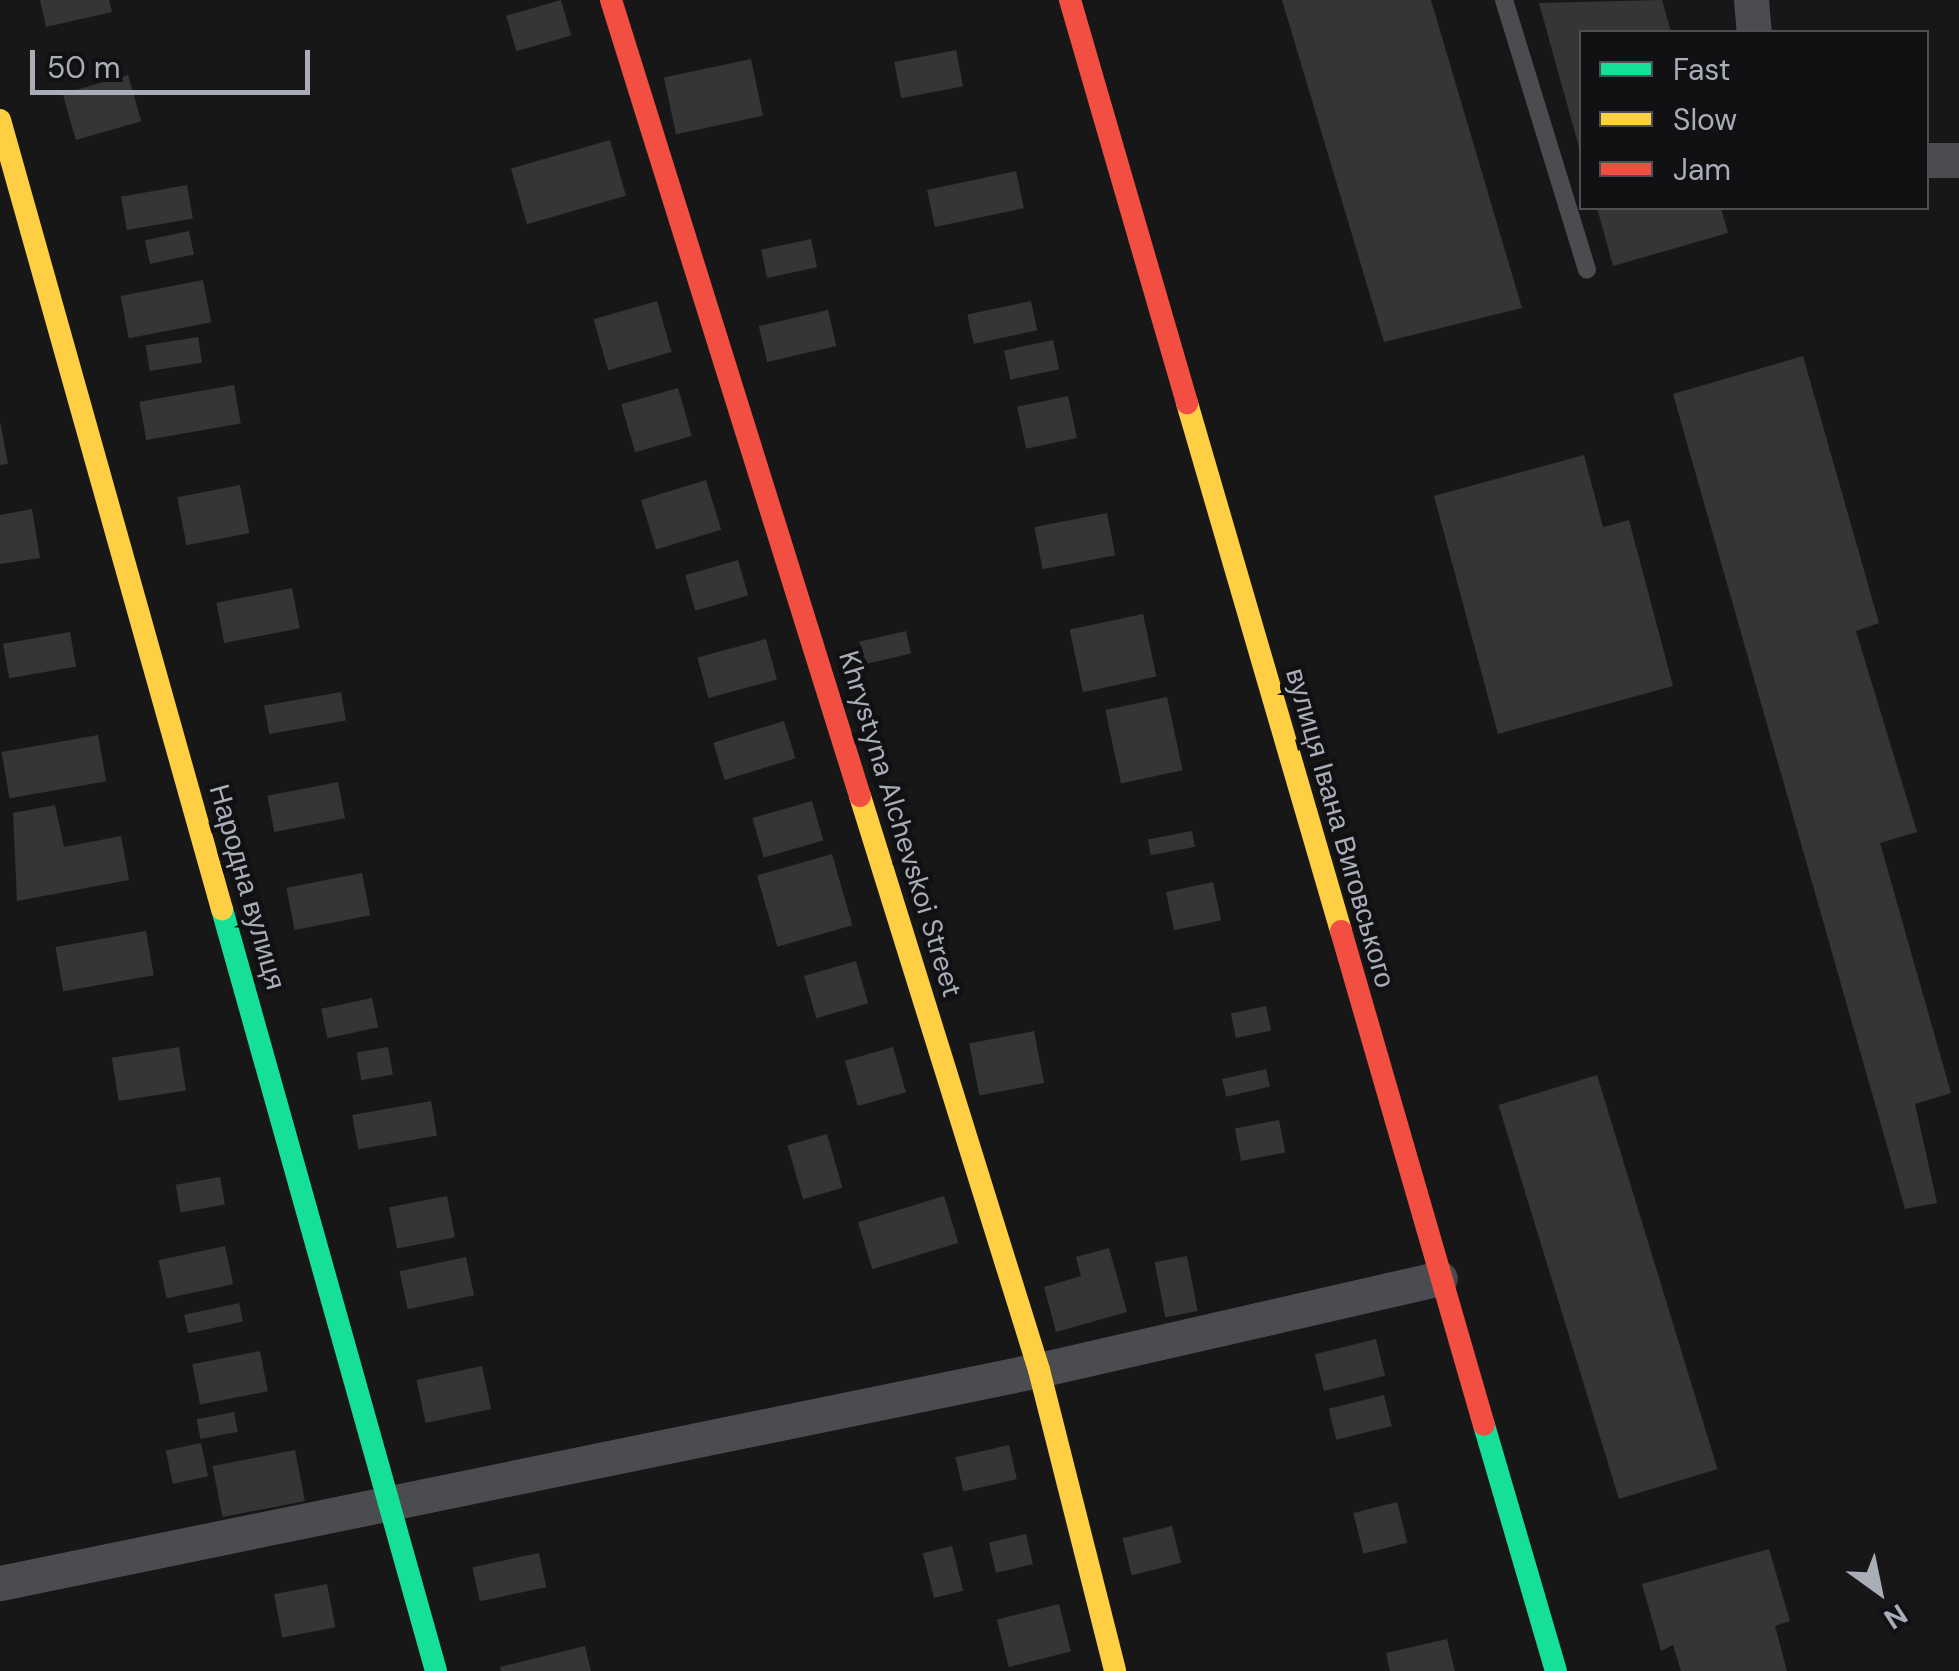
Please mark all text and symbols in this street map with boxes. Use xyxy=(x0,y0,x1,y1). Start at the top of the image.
scale bar xyxy=(35,30,315,92)
legend xyxy=(1579,30,1929,210)
text: 50 m xyxy=(47,48,121,87)
text: Fast xyxy=(1673,50,1731,89)
text: Slow xyxy=(1673,100,1737,139)
text: Jam xyxy=(1673,150,1731,189)
street label: Khrystyna Alchevskoi Street xyxy=(831,647,969,1001)
street label: вулиця Івана Виговського xyxy=(1278,664,1402,992)
street label: Народна вулиця xyxy=(202,780,292,994)
north arrow xyxy=(1829,1541,1929,1641)
text: N xyxy=(1877,1595,1914,1638)

